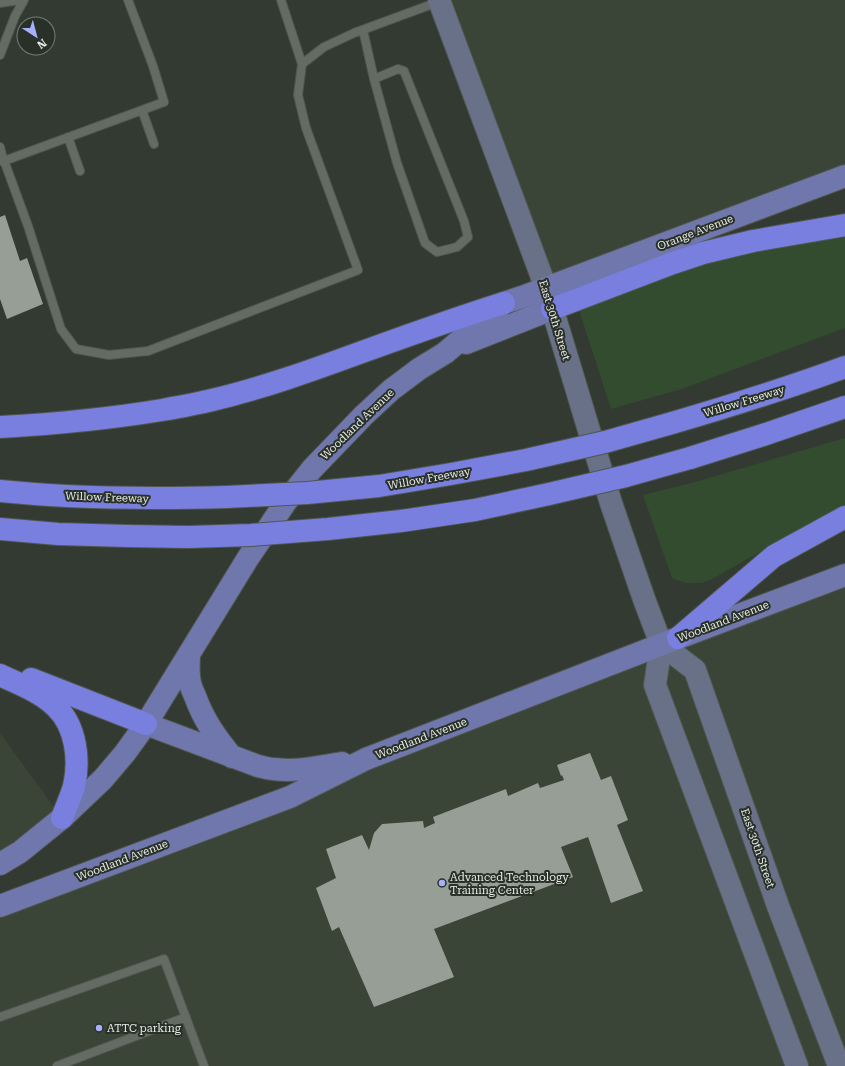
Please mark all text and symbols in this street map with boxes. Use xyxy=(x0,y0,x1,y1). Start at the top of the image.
north arrow xyxy=(16,16,56,56)
text: N xyxy=(34,36,49,52)
street label: Orange Avenue xyxy=(655,212,735,253)
street label: East 30th Street xyxy=(536,279,573,362)
street label: Willow Freeway xyxy=(702,383,787,420)
street label: Woodland Avenue xyxy=(318,386,397,463)
street label: Willow Freeway xyxy=(387,465,472,492)
street label: Willow Freeway xyxy=(65,490,150,505)
street label: Woodland Avenue xyxy=(676,598,771,645)
street label: Woodland Avenue xyxy=(374,715,469,762)
street label: East 30th Street xyxy=(738,807,777,890)
street label: Woodland Avenue xyxy=(75,837,170,884)
place label: Advanced Technology Training Center xyxy=(450,871,569,897)
marker: Advanced Technology Training Center xyxy=(437,878,447,888)
place label: ATTC parking xyxy=(107,1022,182,1035)
marker: ATTC parking xyxy=(94,1023,104,1033)

